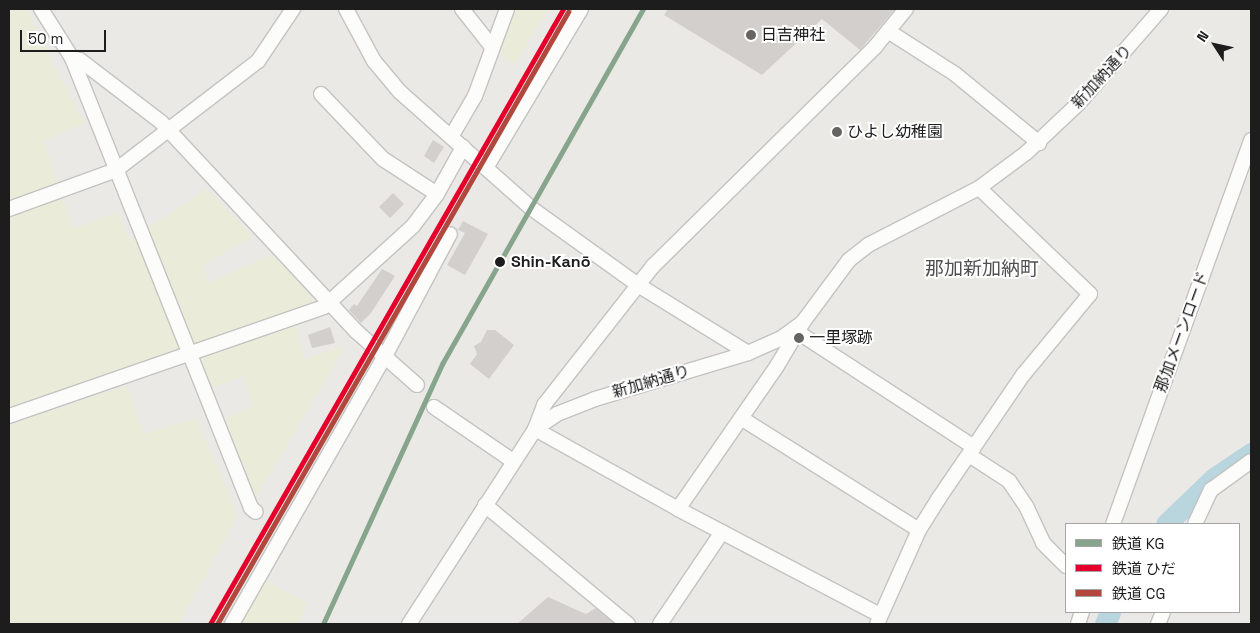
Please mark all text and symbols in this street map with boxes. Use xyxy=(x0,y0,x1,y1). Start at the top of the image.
scale bar xyxy=(22,20,109,52)
north arrow xyxy=(1190,20,1240,70)
place label: 日吉神社 xyxy=(761,25,825,45)
text: N xyxy=(1193,27,1213,45)
text: 50 m xyxy=(28,29,63,48)
marker: 日吉神社 xyxy=(745,29,757,41)
street label: 新加納通り xyxy=(1068,41,1136,113)
place label: ひよし幼稚園 xyxy=(847,122,943,142)
marker: ひよし幼稚園 xyxy=(831,126,843,138)
place label: Shin-Kanō xyxy=(511,252,590,272)
marker: Shin-Kanō xyxy=(493,255,507,269)
district label: 那加新加納町 xyxy=(925,258,1039,280)
street label: 那加メーンロード xyxy=(1151,269,1213,395)
place label: 一里塚跡 xyxy=(809,328,873,348)
marker: 一里塚跡 xyxy=(793,332,805,344)
street label: 新加納通り xyxy=(610,362,692,402)
legend xyxy=(1065,523,1240,613)
text: 鉄道 KG xyxy=(1112,534,1164,553)
text: 鉄道 ひだ xyxy=(1112,559,1176,578)
text: 鉄道 CG xyxy=(1112,584,1165,603)

